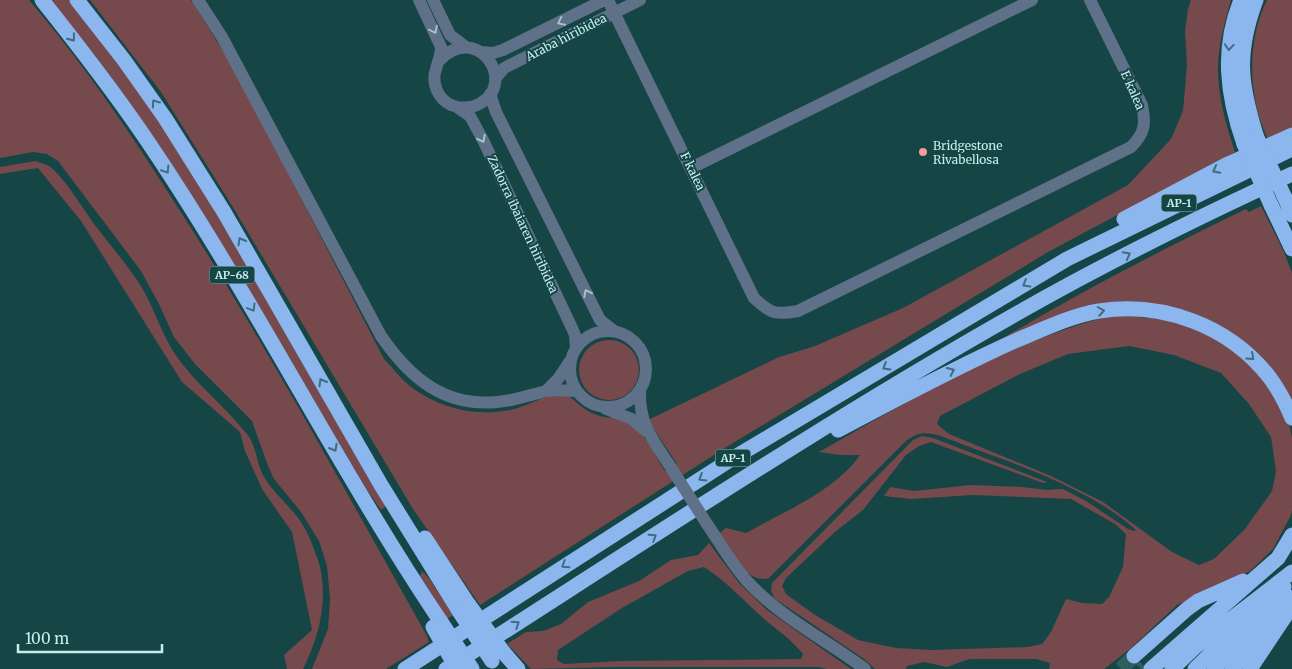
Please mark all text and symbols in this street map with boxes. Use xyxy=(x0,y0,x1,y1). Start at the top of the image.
street label: Araba hiribidea xyxy=(522,10,609,64)
one-way arrow xyxy=(557,15,566,26)
one-way arrow xyxy=(428,25,438,34)
one-way arrow xyxy=(66,32,74,41)
one-way arrow xyxy=(1224,43,1235,51)
street label: E kalea xyxy=(1118,68,1148,112)
one-way arrow xyxy=(152,100,161,109)
one-way arrow xyxy=(476,133,486,142)
place label: Bridgestone Rivabellosa xyxy=(933,138,1003,167)
marker: Bridgestone Rivabellosa xyxy=(917,146,929,158)
street label: F kalea xyxy=(677,149,709,193)
street label: Zadorra ibaiaren hiribidea xyxy=(484,153,562,296)
one-way arrow xyxy=(1212,164,1221,174)
one-way arrow xyxy=(160,165,169,174)
road number: AP-1 xyxy=(1162,194,1196,212)
one-way arrow xyxy=(237,238,247,247)
one-way arrow xyxy=(1122,251,1131,261)
road number: AP-68 xyxy=(210,266,254,284)
one-way arrow xyxy=(1022,277,1031,287)
one-way arrow xyxy=(582,289,593,298)
one-way arrow xyxy=(246,303,256,312)
one-way arrow xyxy=(1097,307,1106,317)
one-way arrow xyxy=(1245,351,1254,360)
one-way arrow xyxy=(882,360,891,370)
one-way arrow xyxy=(945,367,954,377)
one-way arrow xyxy=(318,379,328,388)
one-way arrow xyxy=(328,443,338,452)
road number: AP-1 xyxy=(716,449,750,466)
one-way arrow xyxy=(698,471,707,481)
one-way arrow xyxy=(648,533,657,543)
one-way arrow xyxy=(561,559,570,569)
one-way arrow xyxy=(511,621,520,630)
scale bar xyxy=(18,622,161,654)
text: 100 m xyxy=(25,629,69,648)

